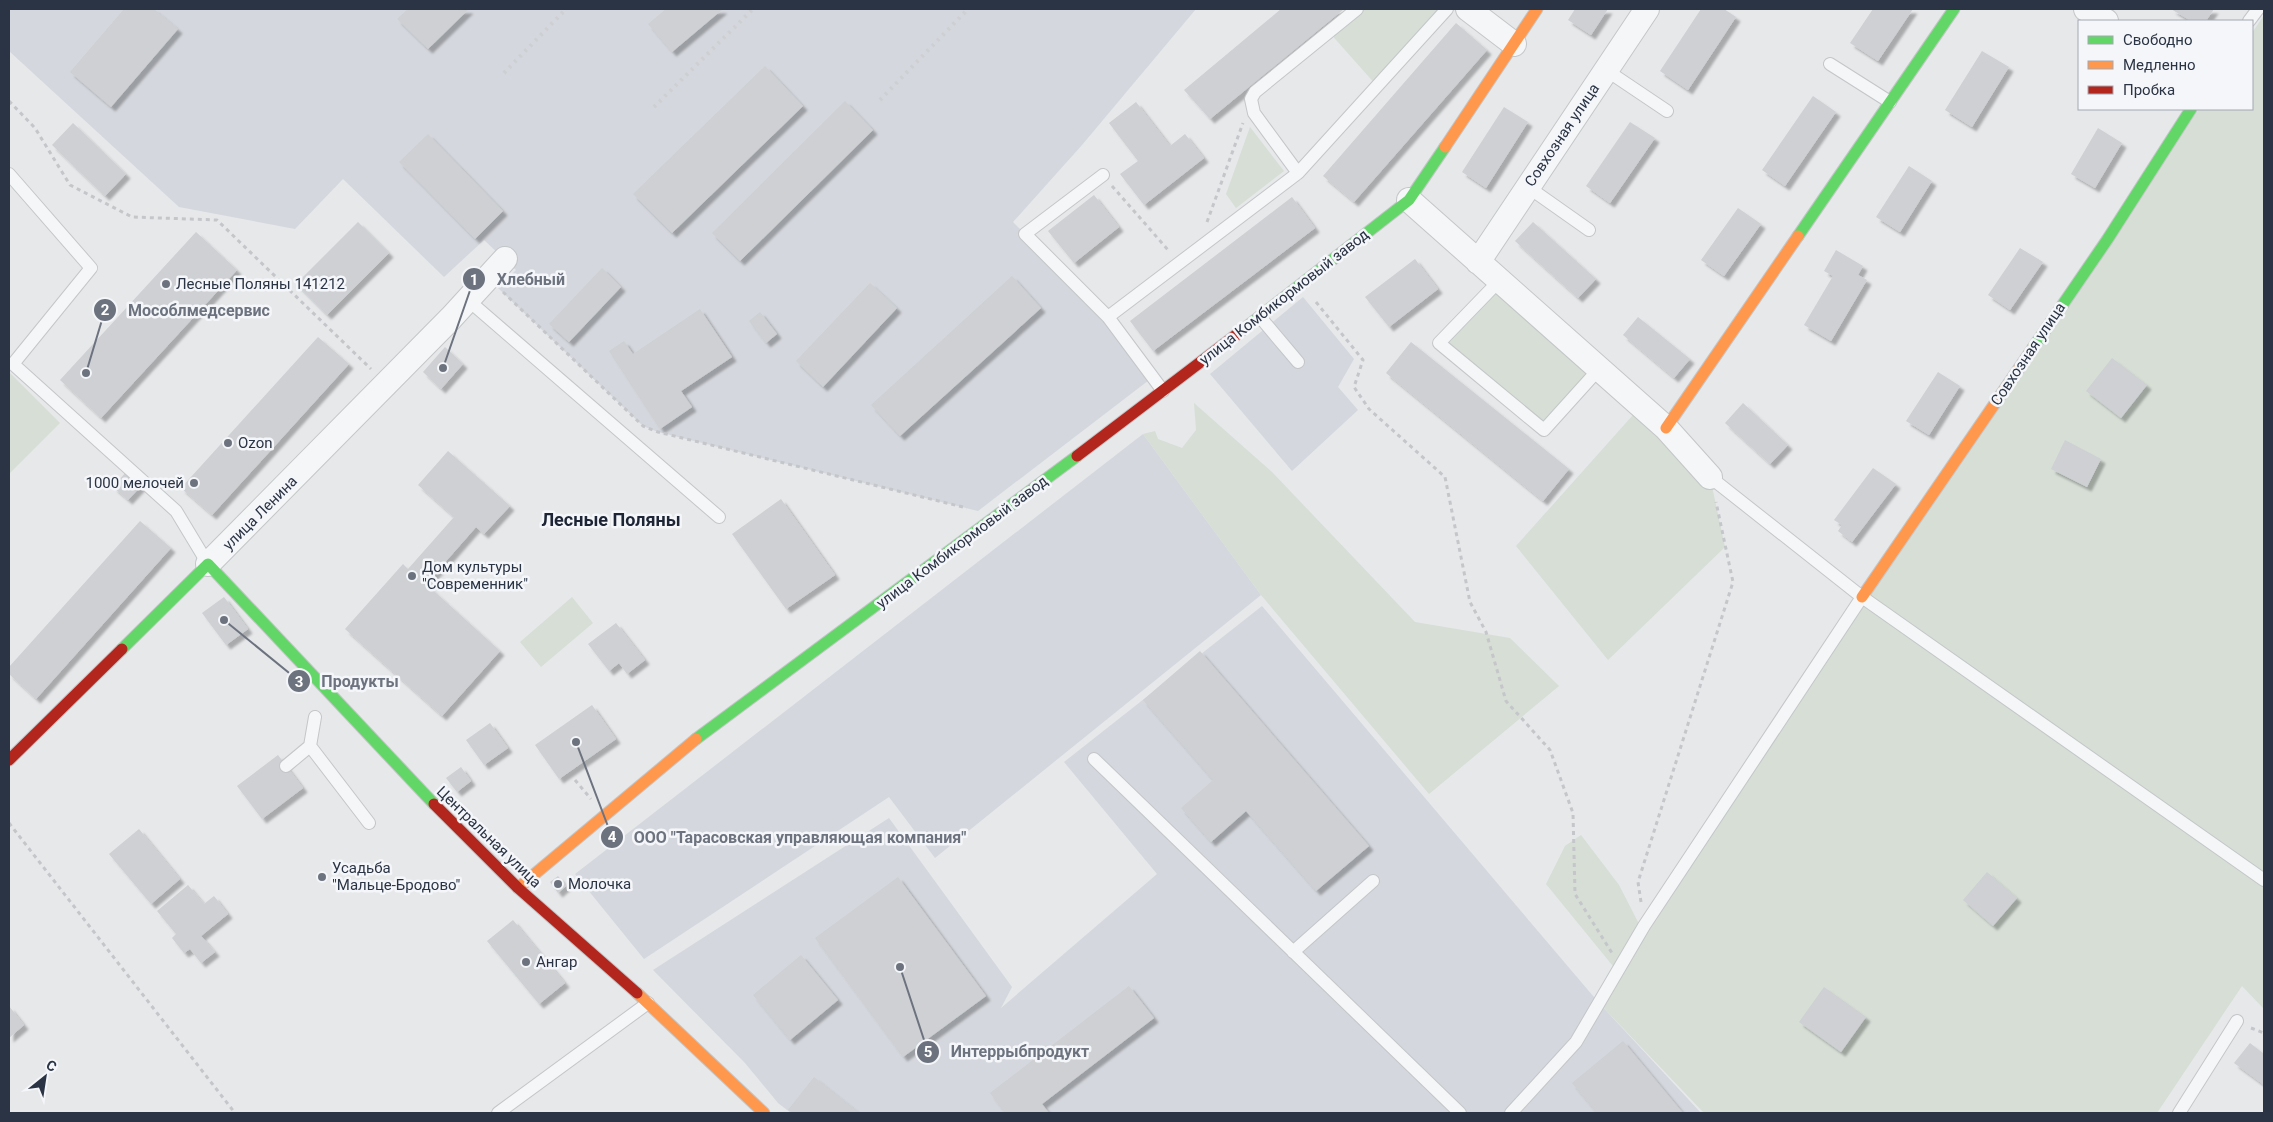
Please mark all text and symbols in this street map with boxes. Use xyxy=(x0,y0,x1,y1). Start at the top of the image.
legend xyxy=(2078,20,2253,110)
text: Свободно xyxy=(2123,31,2192,49)
text: Медленно xyxy=(2123,56,2196,74)
street label: Совхозная улица xyxy=(1521,80,1603,190)
text: Пробка xyxy=(2123,81,2175,99)
street label: улица Комбикормовый завод xyxy=(1196,225,1372,369)
callout: Хлебный xyxy=(462,264,575,295)
text: Хлебный xyxy=(497,270,565,289)
text: 1 xyxy=(470,271,478,289)
place label: Лесные Поляны 141212 xyxy=(176,275,345,293)
marker: Лесные Поляны 141212 xyxy=(160,278,172,290)
callout: Мособлмедсервис xyxy=(93,294,280,325)
street label: Совхозная улица xyxy=(1987,299,2069,409)
text: 2 xyxy=(101,301,110,319)
text: Мособлмедсервис xyxy=(128,301,270,320)
place label: Ozon xyxy=(238,434,272,452)
marker: Ozon xyxy=(222,437,234,449)
street label: улица Ленина xyxy=(219,472,301,554)
street label: улица Комбикормовый завод xyxy=(873,472,1051,612)
place label: 1000 мелочей xyxy=(85,474,184,492)
marker: 1000 мелочей xyxy=(188,477,200,489)
district label: Лесные Поляны xyxy=(541,509,681,530)
place label: Дом культуры "Современник" xyxy=(422,558,528,593)
marker: Дом культуры "Современник" xyxy=(406,570,418,582)
callout: Продукты xyxy=(286,666,408,697)
text: Продукты xyxy=(321,672,399,691)
text: 3 xyxy=(295,673,303,691)
street label: Центральная улица xyxy=(433,783,545,891)
callout: ООО "Тарасовская управляющая компания" xyxy=(599,821,977,852)
text: 4 xyxy=(608,828,617,846)
text: ООО "Тарасовская управляющая компания" xyxy=(634,828,966,847)
place label: Усадьба "Мальце-Бродово" xyxy=(332,859,461,894)
marker: Усадьба "Мальце-Бродово" xyxy=(316,871,328,883)
place label: Молочка xyxy=(568,875,631,893)
marker: Молочка xyxy=(552,878,564,890)
place label: Ангар xyxy=(536,953,577,971)
marker: Ангар xyxy=(520,956,532,968)
callout: Интеррыбпродукт xyxy=(915,1036,1099,1067)
text: Интеррыбпродукт xyxy=(951,1042,1089,1061)
text: 5 xyxy=(924,1043,932,1061)
north arrow xyxy=(20,1052,70,1102)
text: С xyxy=(44,1057,59,1075)

